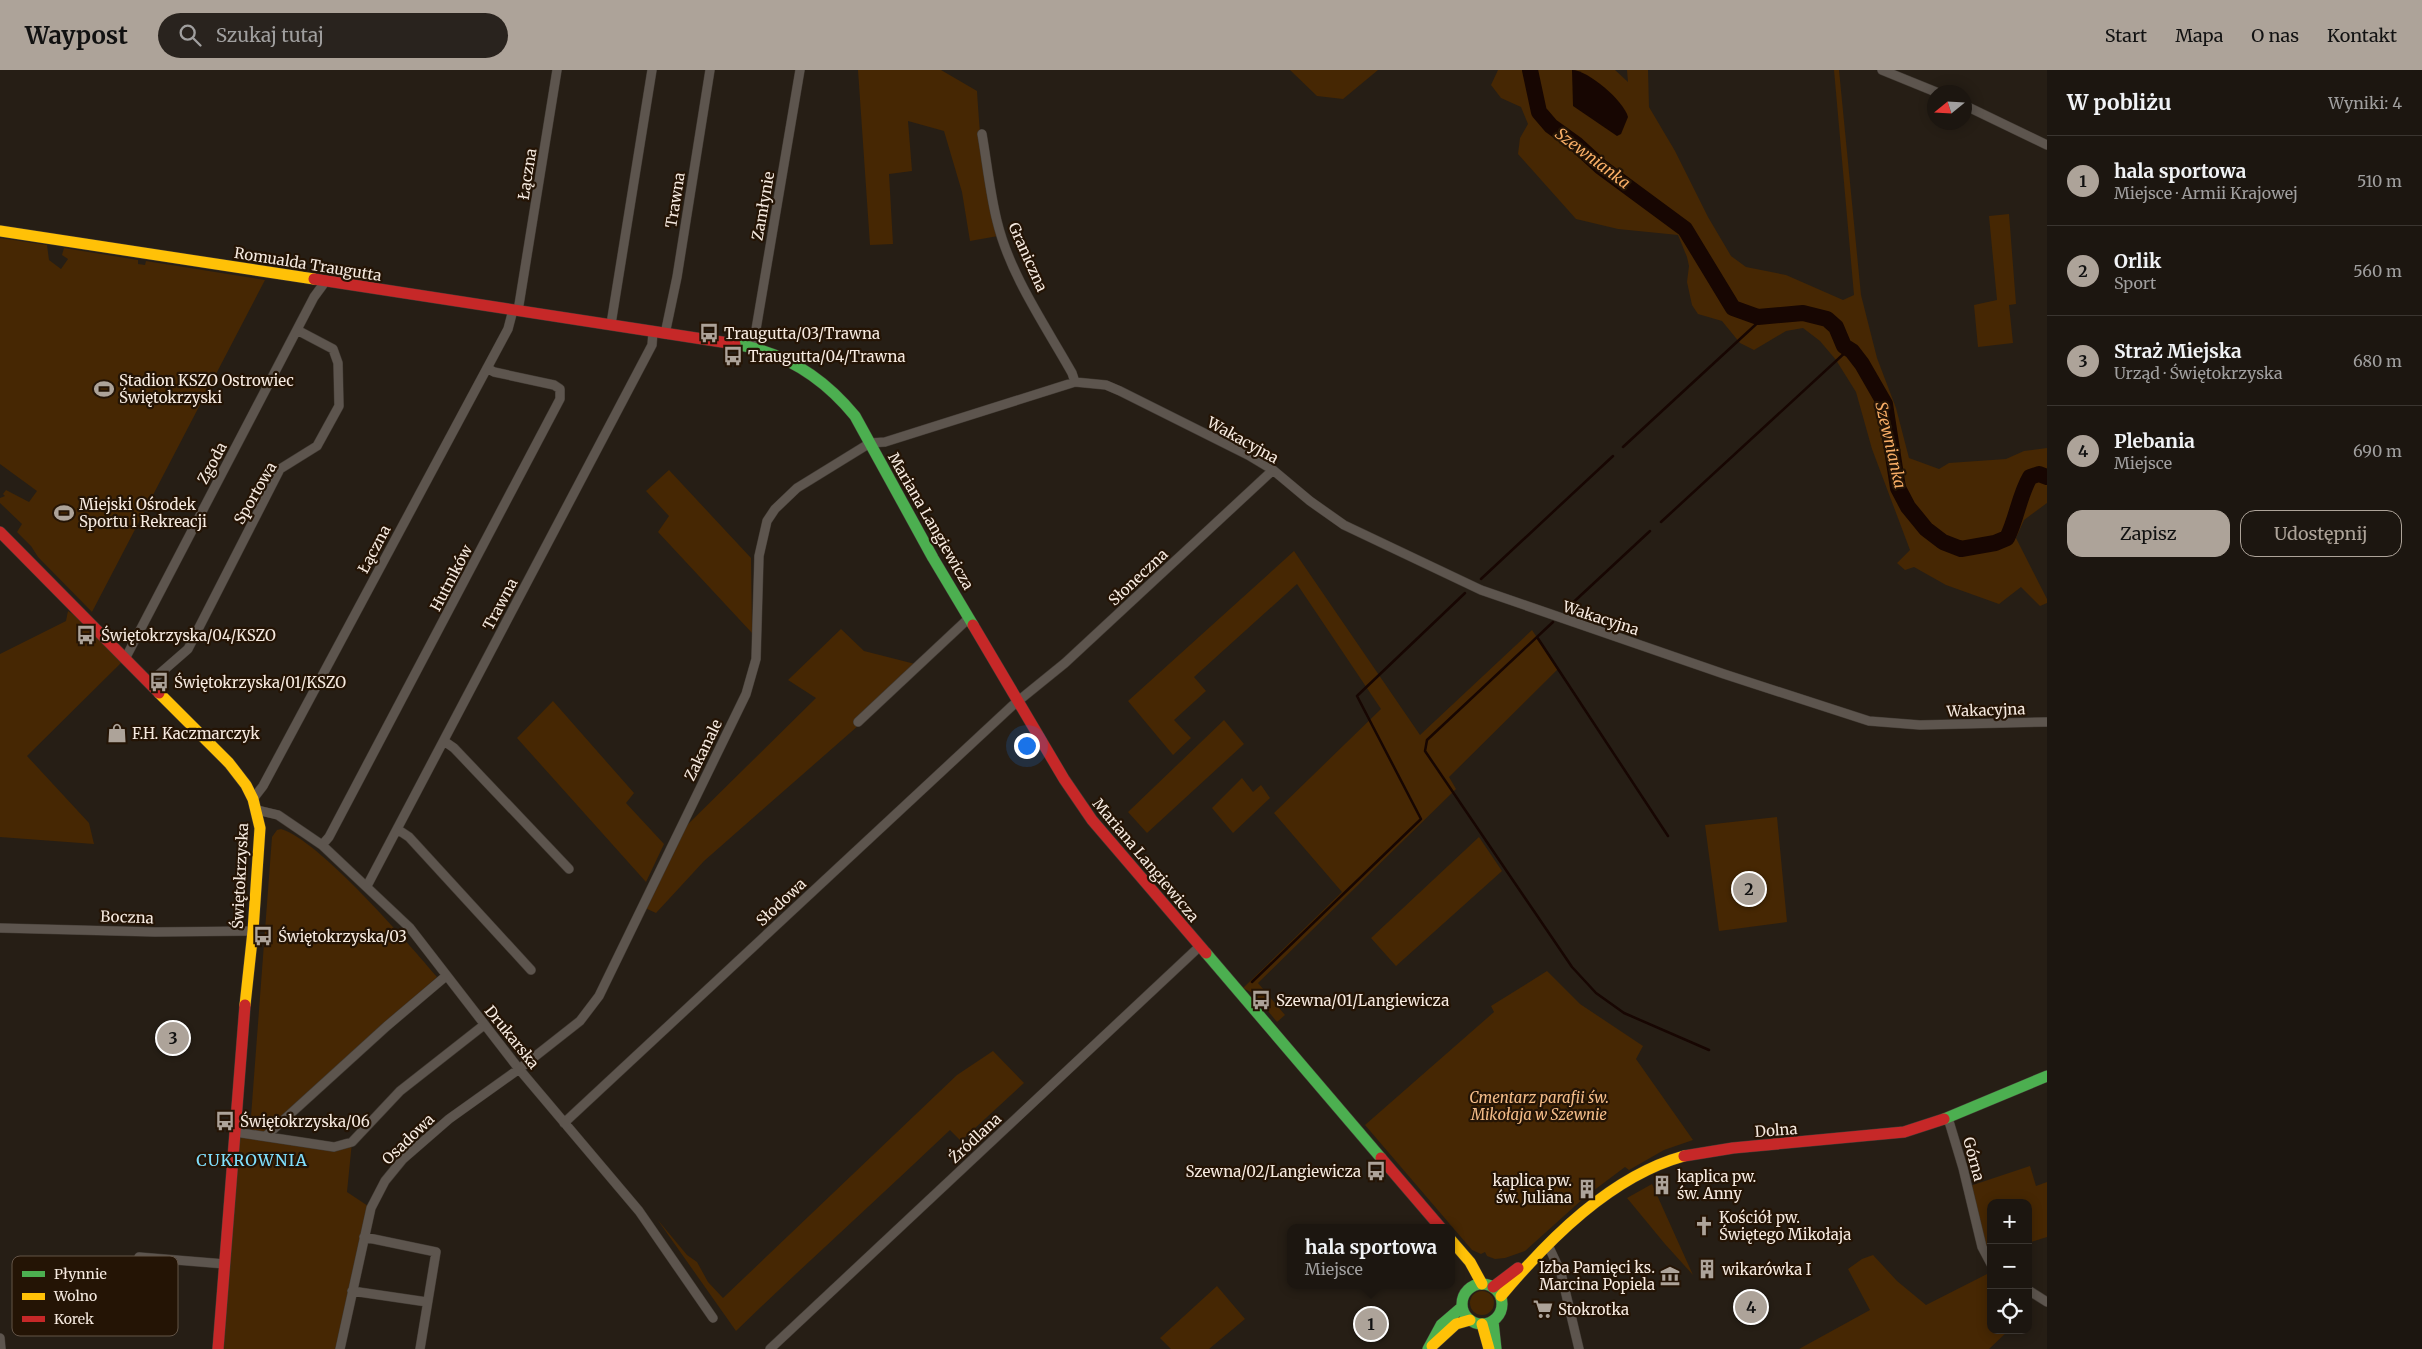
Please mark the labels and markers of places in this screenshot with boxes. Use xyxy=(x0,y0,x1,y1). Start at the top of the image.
bus stop icon: Traugutta/03/Trawna xyxy=(698,322,720,344)
place label: Traugutta/03/Trawna xyxy=(724,324,880,343)
bus stop icon: Traugutta/04/Trawna xyxy=(722,345,744,367)
place label: Traugutta/04/Trawna xyxy=(748,347,905,366)
place label: Stadion KSZO Ostrowiec Świętokrzyski xyxy=(119,371,294,407)
sports icon: Stadion KSZO Ostrowiec Świętokrzyski xyxy=(93,378,115,400)
place label: Miejski Ośrodek Sportu i Rekreacji xyxy=(79,495,207,531)
sports icon: Miejski Ośrodek Sportu i Rekreacji xyxy=(53,502,75,524)
bus stop icon: Świętokrzyska/04/KSZO xyxy=(75,624,97,646)
place label: Świętokrzyska/04/KSZO xyxy=(101,625,276,645)
bus stop icon: Świętokrzyska/01/KSZO xyxy=(148,671,170,693)
place label: Świętokrzyska/01/KSZO xyxy=(174,672,346,692)
shop icon: F.H. Kaczmarczyk xyxy=(106,722,128,744)
place label: F.H. Kaczmarczyk xyxy=(132,724,260,743)
pin: 2 xyxy=(1733,870,1765,908)
bus stop icon: Świętokrzyska/03 xyxy=(252,925,274,947)
place label: Świętokrzyska/03 xyxy=(278,926,407,946)
bus stop icon: Szewna/01/Langiewicza xyxy=(1250,989,1272,1011)
place label: Szewna/01/Langiewicza xyxy=(1276,991,1449,1010)
pin: 3 xyxy=(157,1019,189,1057)
bus stop icon: Świętokrzyska/06 xyxy=(214,1110,236,1132)
place label: Świętokrzyska/06 xyxy=(240,1111,370,1131)
bus stop icon: Szewna/02/Langiewicza xyxy=(1365,1160,1387,1182)
place label: Szewna/02/Langiewicza xyxy=(1186,1162,1361,1181)
place label: kaplica pw. św. Anny xyxy=(1677,1167,1756,1203)
place label: kaplica pw. św. Juliana xyxy=(1493,1171,1572,1207)
building icon: kaplica pw. św. Anny xyxy=(1651,1174,1673,1196)
building icon: kaplica pw. św. Juliana xyxy=(1576,1178,1598,1200)
place label: Kościół pw. Świętego Mikołaja xyxy=(1719,1208,1851,1244)
church icon: Kościół pw. Świętego Mikołaja xyxy=(1693,1215,1715,1237)
place label: Izba Pamięci ks. Marcina Popiela xyxy=(1539,1258,1655,1294)
building icon: wikarówka I xyxy=(1696,1258,1718,1280)
place label: wikarówka I xyxy=(1721,1260,1811,1279)
museum icon: Izba Pamięci ks. Marcina Popiela xyxy=(1659,1265,1681,1287)
pin: 4 xyxy=(1735,1288,1767,1326)
supermarket icon: Stokrotka xyxy=(1532,1298,1554,1320)
place label: Stokrotka xyxy=(1558,1300,1629,1319)
pin: 1 xyxy=(1355,1305,1387,1343)

